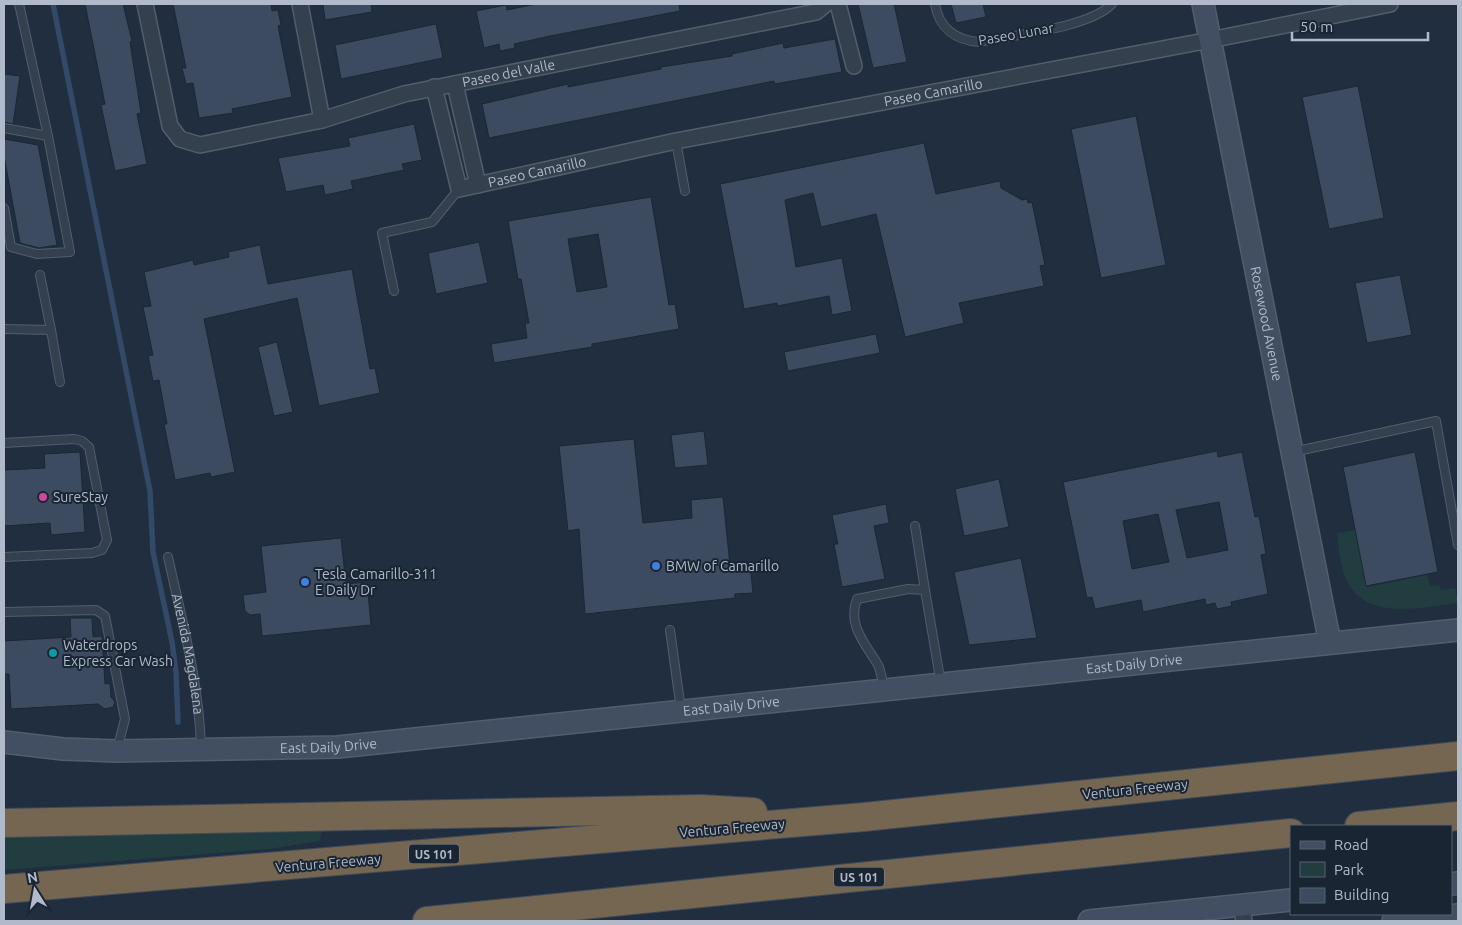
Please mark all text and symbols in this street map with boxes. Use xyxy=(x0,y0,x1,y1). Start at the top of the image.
scale bar xyxy=(1292,10,1428,42)
text: 50 m xyxy=(1300,18,1333,35)
street label: Paseo Lunar xyxy=(977,19,1056,49)
street label: Paseo del Valle xyxy=(461,56,556,90)
street label: Paseo Camarillo xyxy=(883,75,984,110)
street label: Paseo Camarillo xyxy=(487,153,588,190)
street label: Rosewood Avenue xyxy=(1247,265,1286,382)
place label: SureStay xyxy=(53,489,108,505)
marker: SureStay xyxy=(37,491,49,503)
place label: BMW of Camarillo xyxy=(666,558,779,574)
marker: BMW of Camarillo xyxy=(650,560,662,572)
place label: Tesla Camarillo-311 E Daily Dr xyxy=(315,566,437,598)
marker: Tesla Camarillo-311 E Daily Dr xyxy=(299,576,311,588)
street label: Avenida Magdalena xyxy=(169,592,207,715)
place label: Waterdrops Express Car Wash xyxy=(63,637,173,669)
marker: Waterdrops Express Car Wash xyxy=(47,647,59,659)
street label: East Daily Drive xyxy=(1085,651,1183,677)
street label: East Daily Drive xyxy=(682,693,780,719)
street label: East Daily Drive xyxy=(280,735,378,756)
street label: Ventura Freeway xyxy=(1081,775,1189,802)
street label: Ventura Freeway xyxy=(679,815,786,841)
legend xyxy=(1290,825,1452,915)
text: Road xyxy=(1334,836,1369,853)
road number: US 101 xyxy=(409,844,459,864)
street label: Ventura Freeway xyxy=(275,850,382,876)
text: Park xyxy=(1334,861,1364,878)
north arrow xyxy=(10,865,60,915)
text: N xyxy=(26,868,39,886)
road number: US 101 xyxy=(834,868,884,886)
text: Building xyxy=(1334,886,1389,903)

